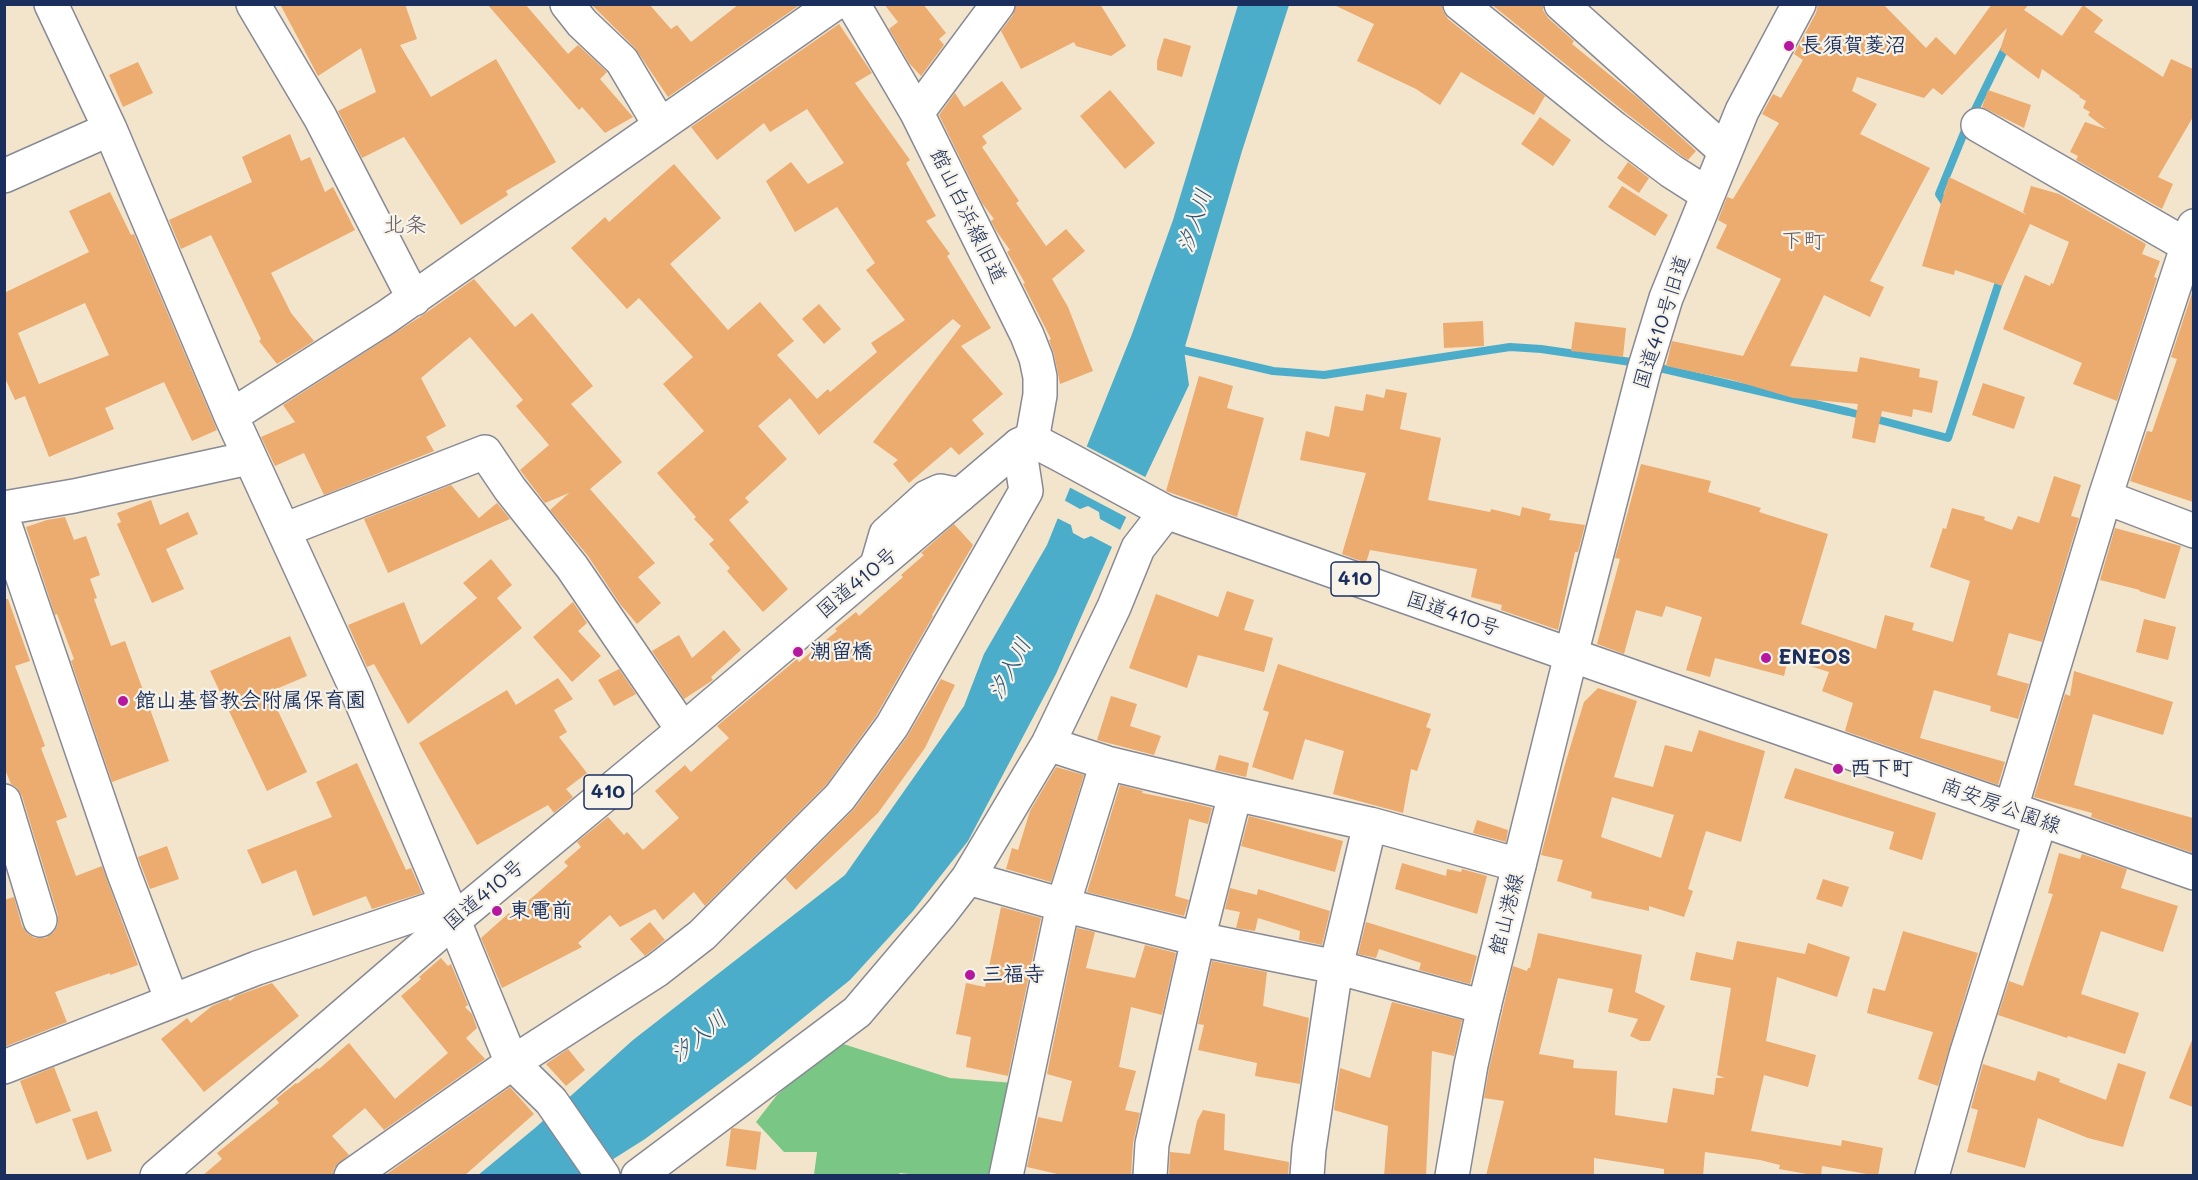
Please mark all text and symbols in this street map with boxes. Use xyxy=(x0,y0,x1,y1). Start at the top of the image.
place label: 長須賀菱沼 xyxy=(1801,33,1906,59)
marker: 長須賀菱沼 xyxy=(1782,39,1796,53)
street label: 館山白浜線旧道 xyxy=(924,144,1012,288)
water label: 汐入川 xyxy=(1172,186,1218,256)
district label: 北条 xyxy=(383,212,427,238)
district label: 下町 xyxy=(1781,228,1825,254)
street label: 国道410号旧道 xyxy=(1628,252,1696,392)
street label: 国道410号 xyxy=(811,542,903,624)
road number: 410 xyxy=(1331,562,1379,596)
street label: 国道410号 xyxy=(1403,586,1503,642)
water label: 汐入川 xyxy=(983,634,1037,704)
place label: 潮留橋 xyxy=(810,639,873,665)
marker: 潮留橋 xyxy=(791,645,805,659)
place label: ENEOS xyxy=(1778,645,1851,671)
marker: ENEOS xyxy=(1759,651,1773,665)
place label: 館山基督教会附属保育園 xyxy=(135,688,366,714)
marker: 館山基督教会附属保育園 xyxy=(116,694,130,708)
place label: 西下町 xyxy=(1850,756,1913,782)
marker: 西下町 xyxy=(1831,762,1845,776)
street label: 南安房公園線 xyxy=(1937,773,2065,839)
road number: 410 xyxy=(584,775,632,809)
street label: 国道410号 xyxy=(438,854,530,936)
street label: 館山港線 xyxy=(1485,870,1529,958)
place label: 東電前 xyxy=(509,898,572,924)
marker: 東電前 xyxy=(490,904,504,918)
place label: 三福寺 xyxy=(982,962,1045,988)
marker: 三福寺 xyxy=(963,968,977,982)
water label: 汐入川 xyxy=(665,1006,733,1068)

